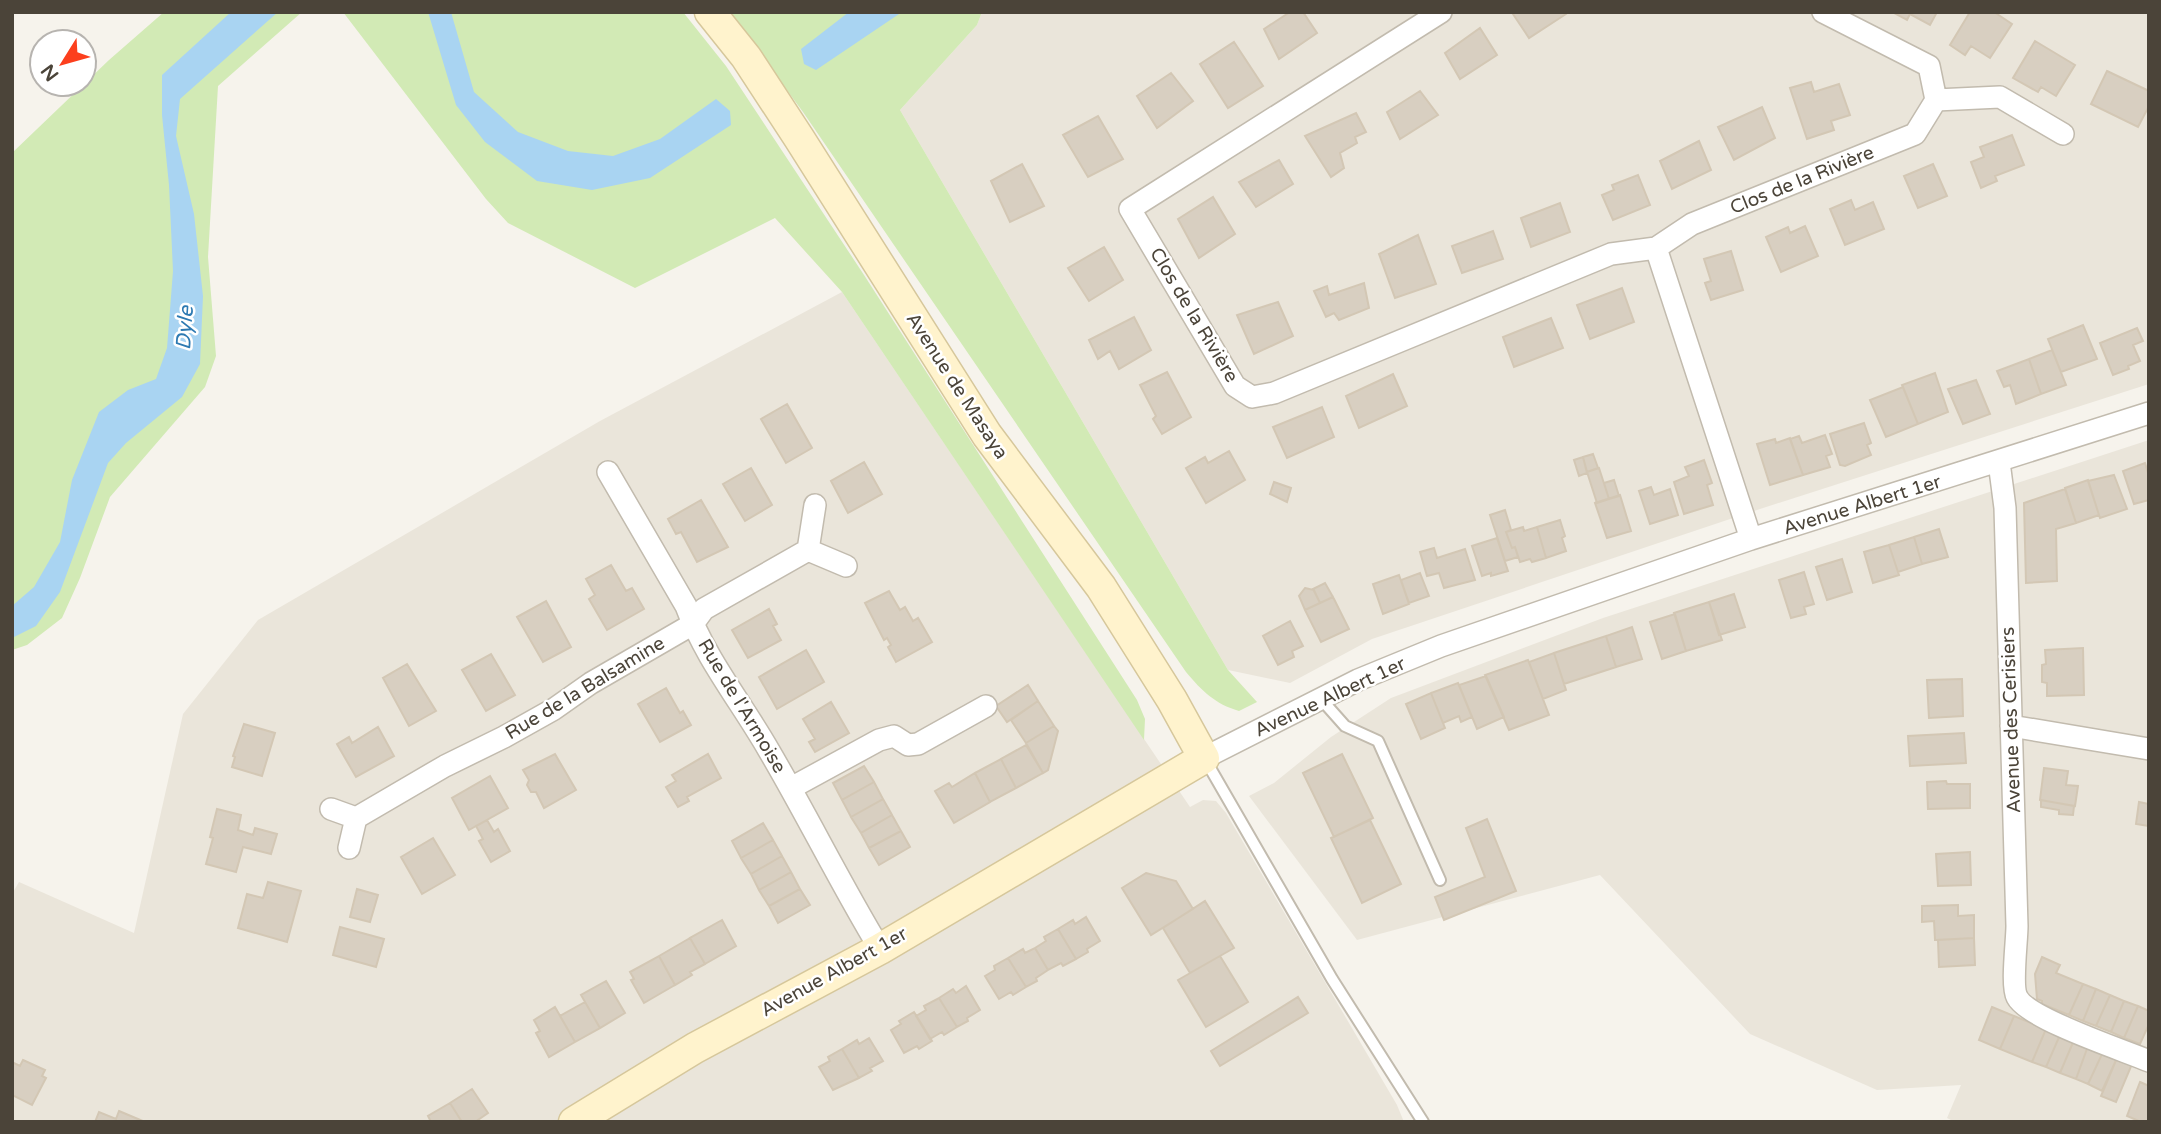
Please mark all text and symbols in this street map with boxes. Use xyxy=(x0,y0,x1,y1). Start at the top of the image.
north arrow xyxy=(28,28,98,98)
text: N xyxy=(37,60,64,85)
street label: Clos de la Rivière xyxy=(1727,141,1877,219)
street label: Clos de la Rivière xyxy=(1145,244,1243,386)
water label: Dyle xyxy=(171,304,199,351)
street label: Avenue de Masaya xyxy=(901,309,1013,463)
street label: Avenue Albert 1er xyxy=(1780,470,1944,539)
street label: Avenue des Cerisiers xyxy=(1997,626,2025,814)
street label: Rue de la Balsamine xyxy=(501,632,669,744)
street label: Rue de l'Armoise xyxy=(693,635,791,777)
street label: Avenue Albert 1er xyxy=(1251,652,1410,742)
street label: Avenue Albert 1er xyxy=(757,922,912,1021)

